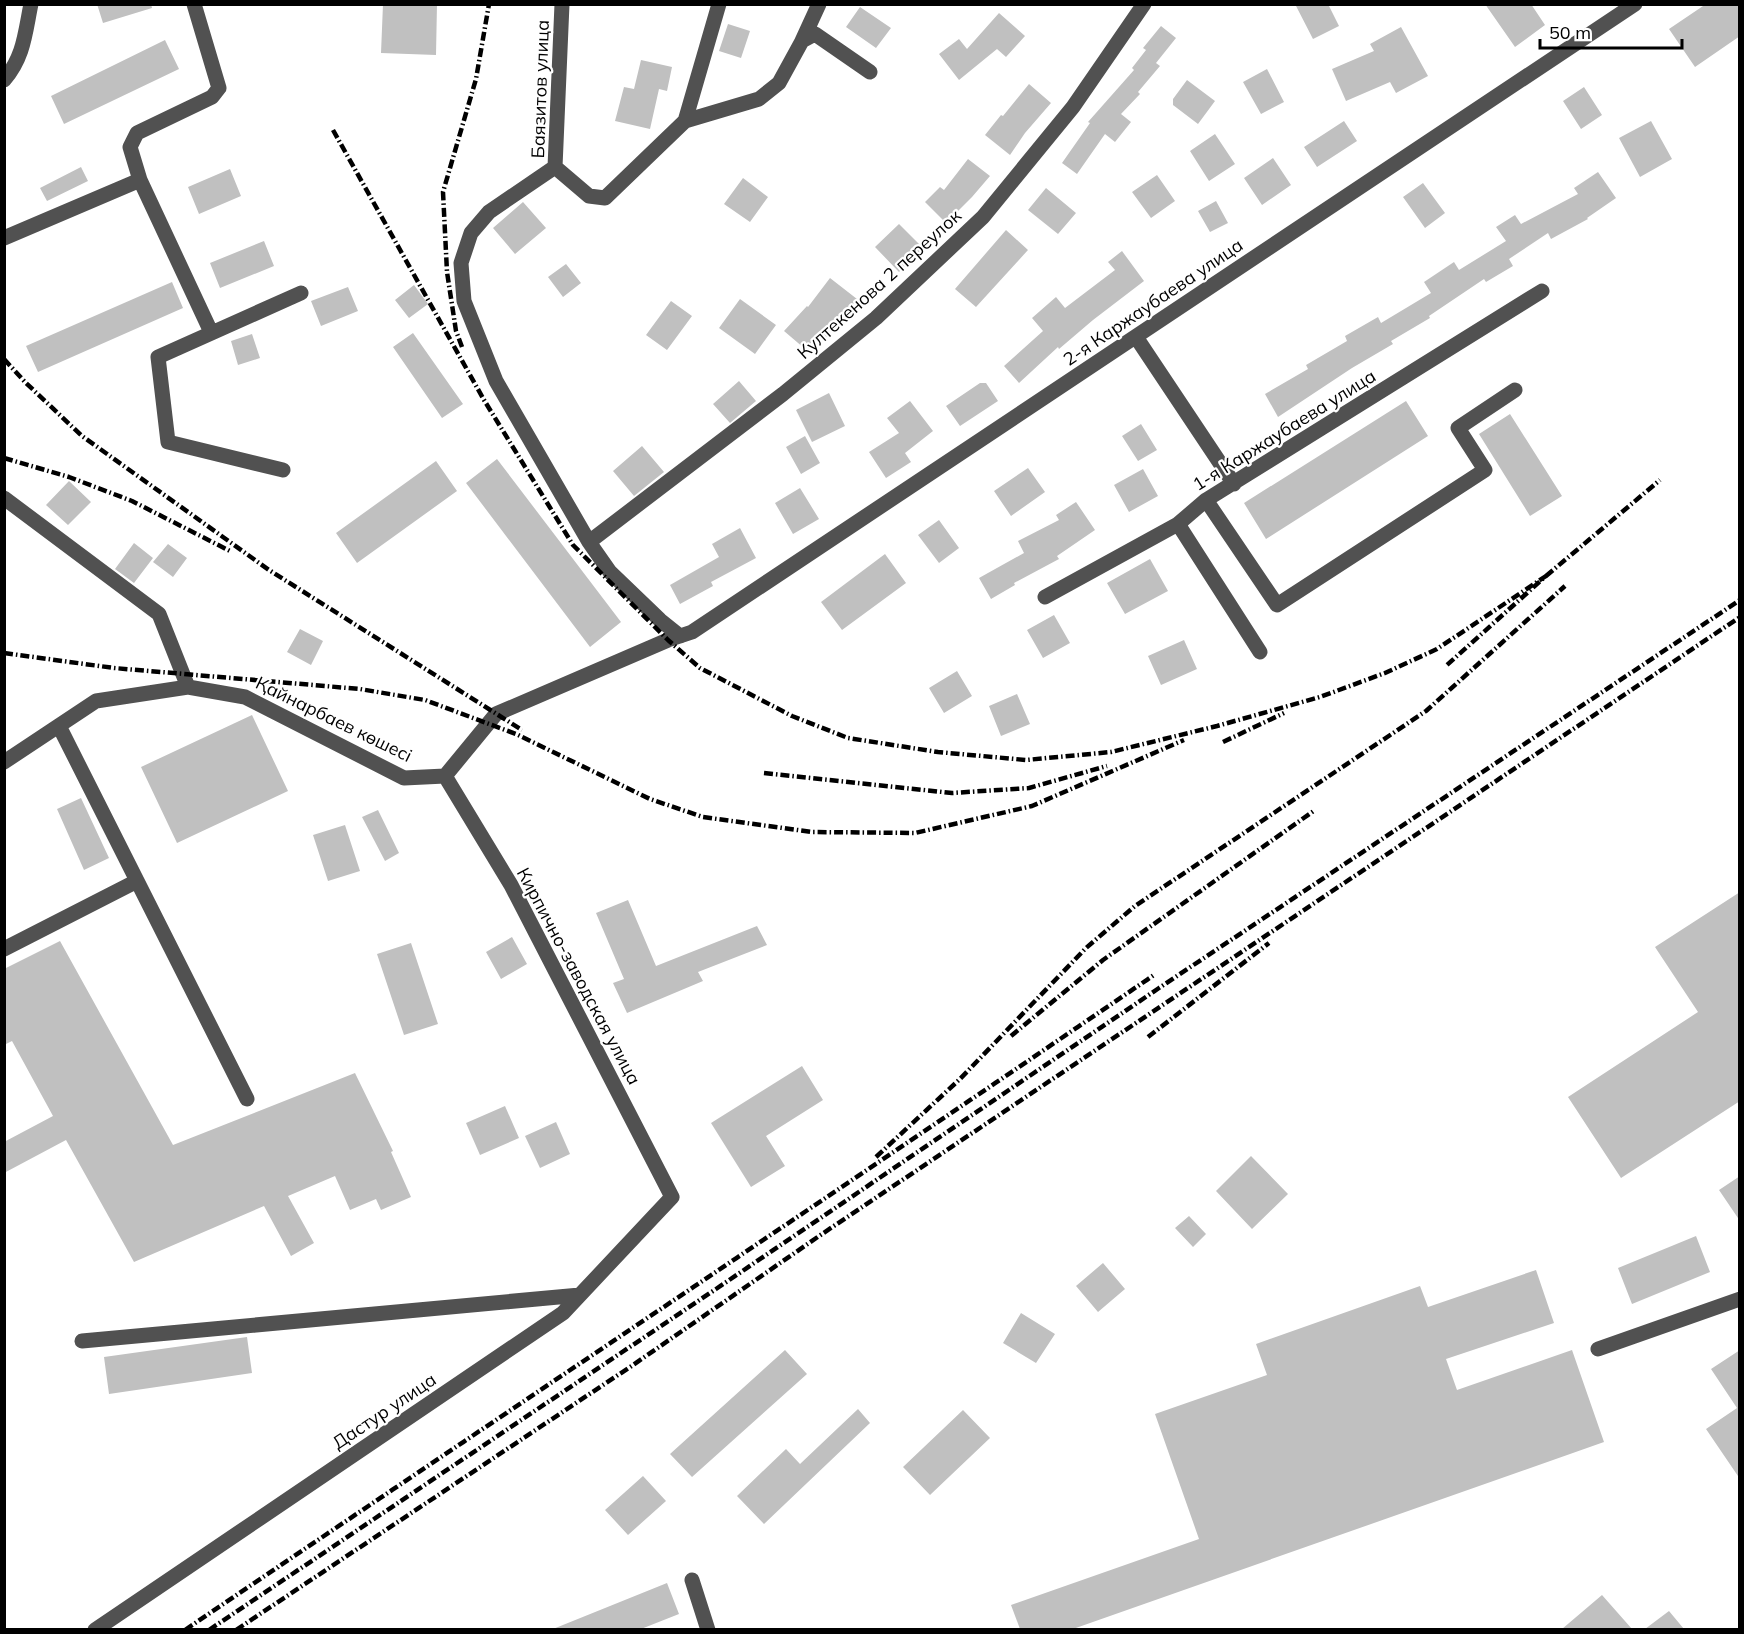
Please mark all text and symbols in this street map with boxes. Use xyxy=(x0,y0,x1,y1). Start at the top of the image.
scale bar xyxy=(1540,12,1682,50)
street label: Баязитов улица xyxy=(526,19,554,159)
text: 50 m xyxy=(1549,21,1591,44)
street label: Култекенова 2 переулок xyxy=(792,204,966,364)
street label: 2-я Каржаубаева улица xyxy=(1059,233,1247,371)
street label: 1-я Каржаубаева улица xyxy=(1188,364,1380,496)
street label: Қайнарбаев көшесі xyxy=(252,671,416,767)
street label: Кирпично-заводская улица xyxy=(512,863,646,1089)
street label: Дастур улица xyxy=(328,1368,440,1454)

